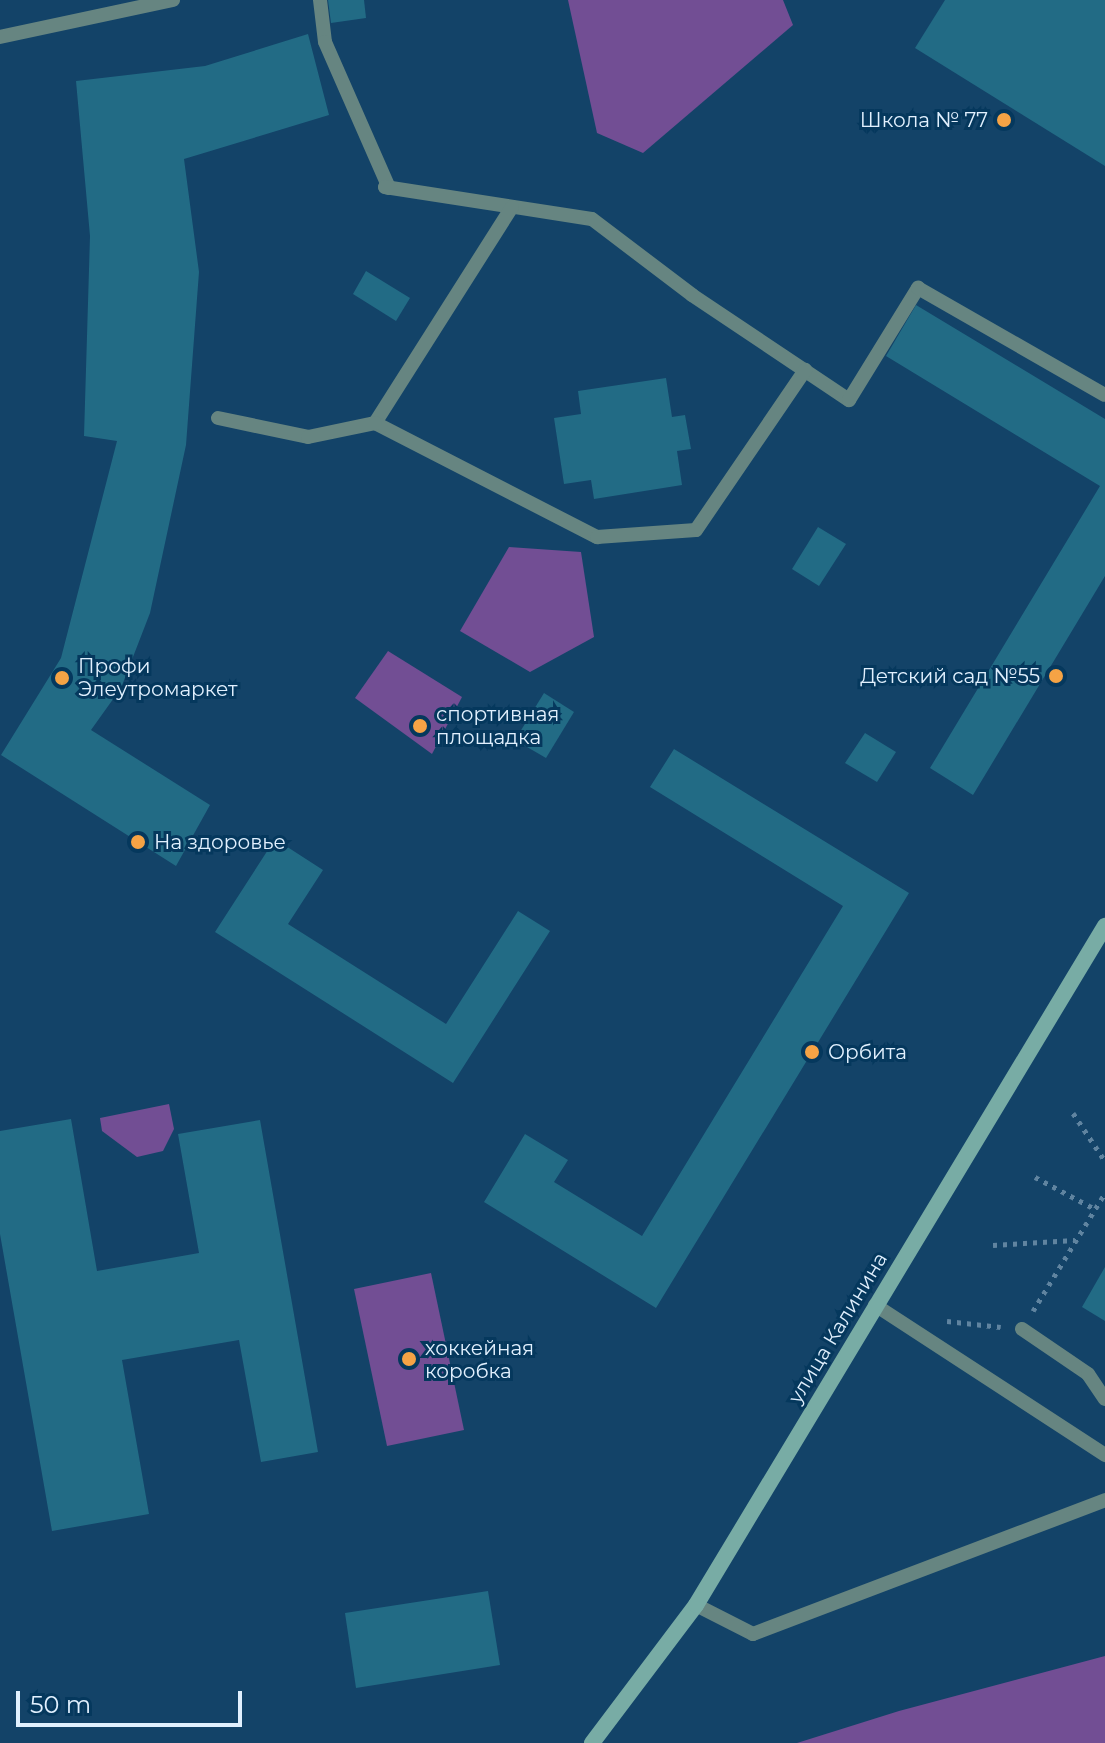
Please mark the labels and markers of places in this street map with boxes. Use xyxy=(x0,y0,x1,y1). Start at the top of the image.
place label: Школа № 77 xyxy=(860,108,988,132)
marker: Школа № 77 xyxy=(995,111,1013,129)
place label: Профи Элеутромаркет xyxy=(78,654,237,701)
place label: Детский сад №55 xyxy=(860,664,1040,688)
marker: Детский сад №55 xyxy=(1047,667,1065,685)
marker: Профи Элеутромаркет xyxy=(53,669,71,687)
place label: спортивная площадка xyxy=(436,702,559,749)
marker: спортивная площадка xyxy=(411,717,429,735)
place label: На здоровье xyxy=(154,830,286,854)
marker: На здоровье xyxy=(129,833,147,851)
place label: Орбита xyxy=(828,1040,907,1064)
marker: Орбита xyxy=(803,1043,821,1061)
place label: хоккейная коробка xyxy=(425,1336,534,1383)
marker: хоккейная коробка xyxy=(400,1350,418,1368)

